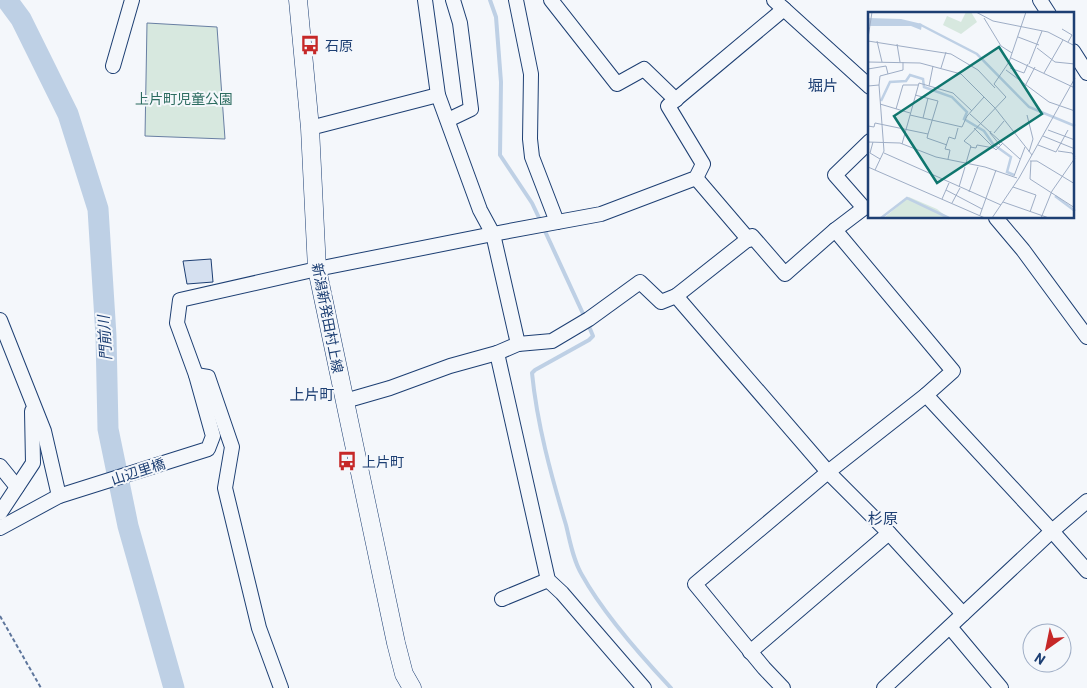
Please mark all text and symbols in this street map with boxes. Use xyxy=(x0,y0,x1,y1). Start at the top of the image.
inset map xyxy=(868,12,1074,219)
bus stop icon: 石原 xyxy=(299,34,321,56)
place label: 石原 xyxy=(325,37,353,54)
district label: 堀片 xyxy=(808,76,838,94)
park label: 上片町児童公園 xyxy=(135,90,233,107)
street label: 新潟新発田村上線 xyxy=(309,261,347,375)
water label: 門前川 xyxy=(94,313,114,361)
district label: 上片町 xyxy=(289,385,335,403)
bus stop icon: 上片町 xyxy=(336,450,358,472)
place label: 上片町 xyxy=(362,453,404,470)
street label: 山辺里橋 xyxy=(109,454,167,488)
district label: 杉原 xyxy=(868,509,898,527)
north arrow xyxy=(1022,623,1072,673)
text: N xyxy=(1031,650,1048,669)

